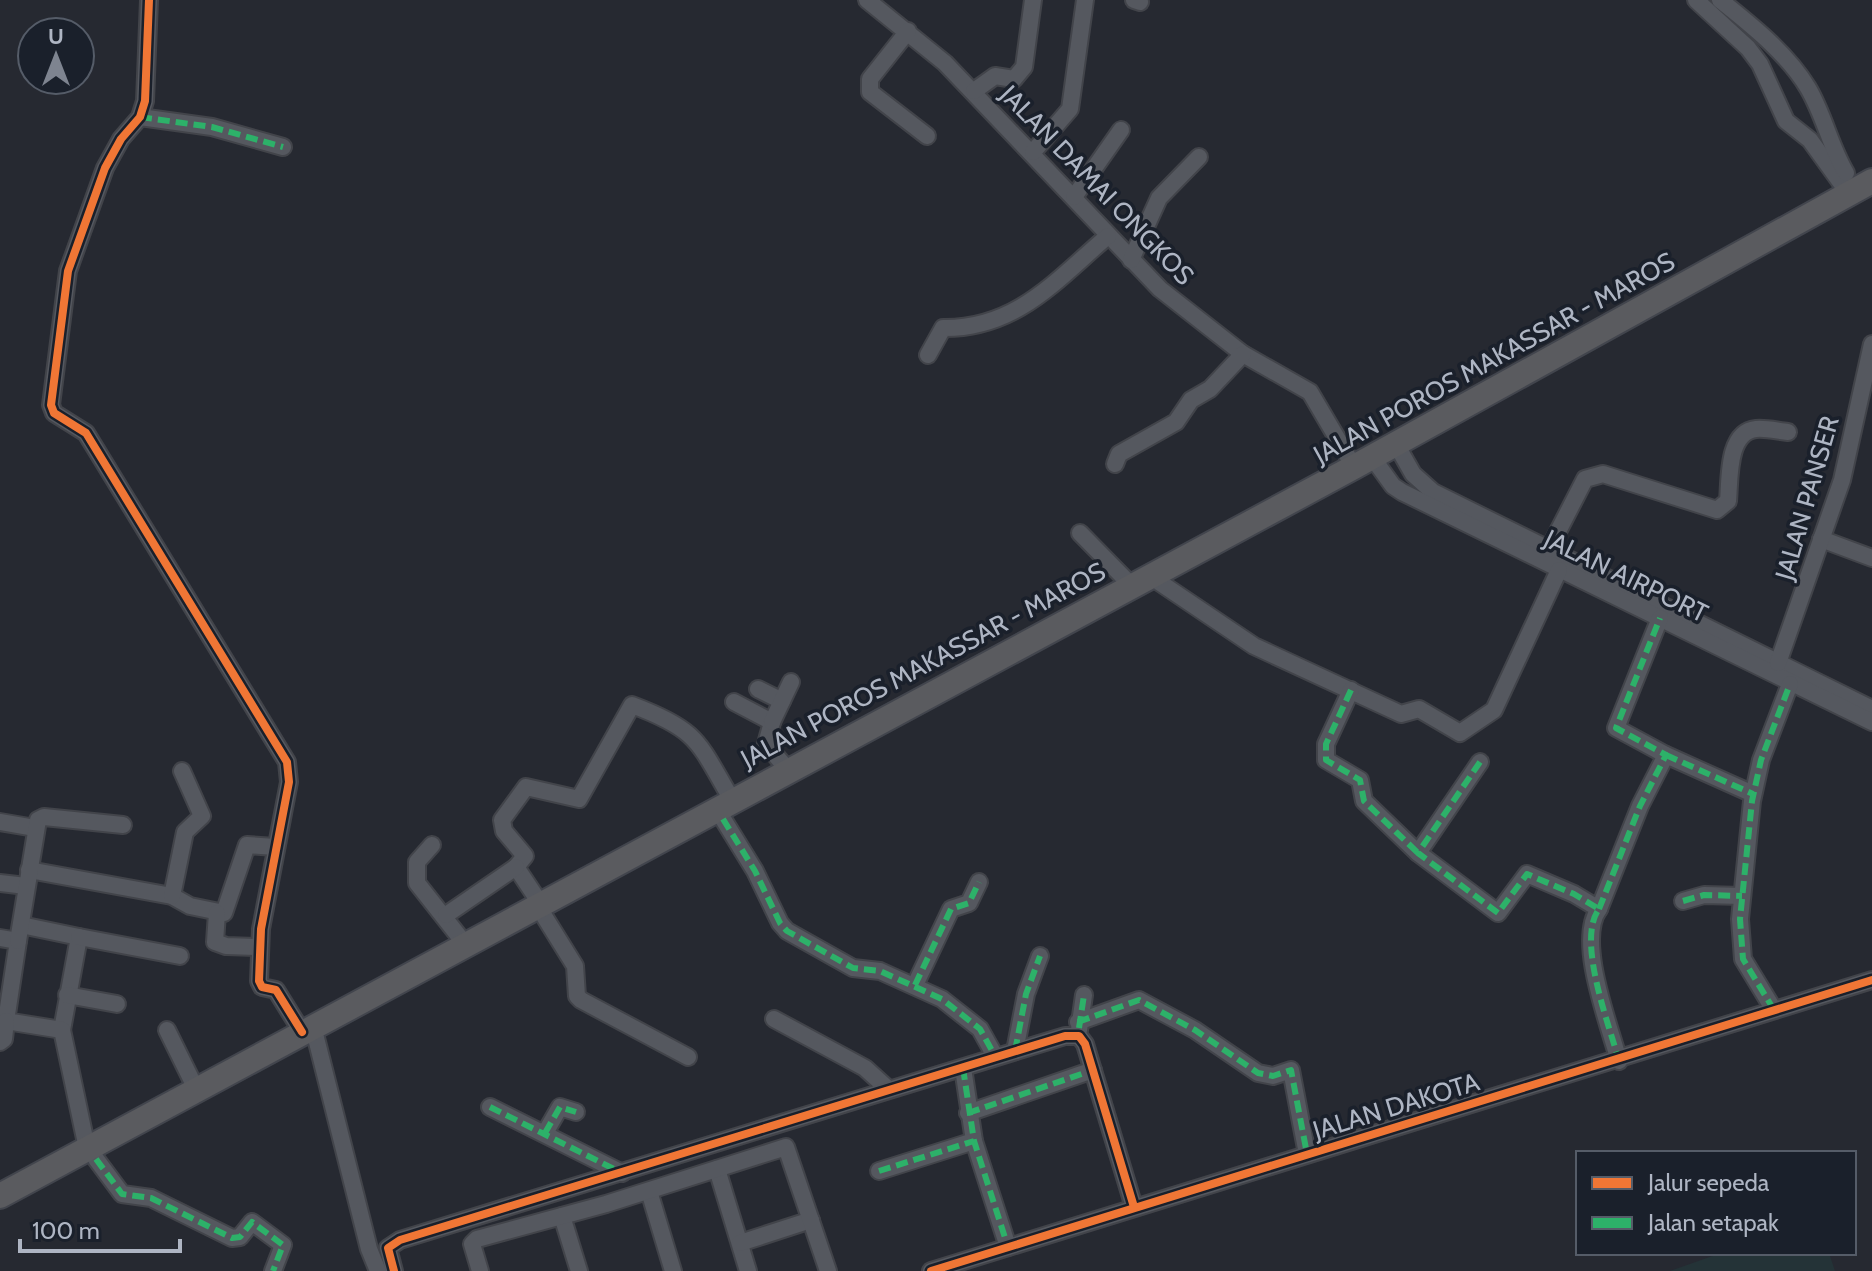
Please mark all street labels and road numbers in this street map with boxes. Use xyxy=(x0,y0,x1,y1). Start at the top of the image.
street label: JALAN DAMAI ONGKOS xyxy=(993,78,1201,291)
street label: JALAN POROS MAKASSAR - MAROS xyxy=(1307,245,1680,471)
street label: JALAN PANSER xyxy=(1768,412,1846,585)
street label: JALAN AIRPORT xyxy=(1538,522,1713,630)
street label: JALAN POROS MAKASSAR - MAROS xyxy=(734,555,1111,775)
street label: JALAN DAKOTA xyxy=(1308,1066,1483,1147)

